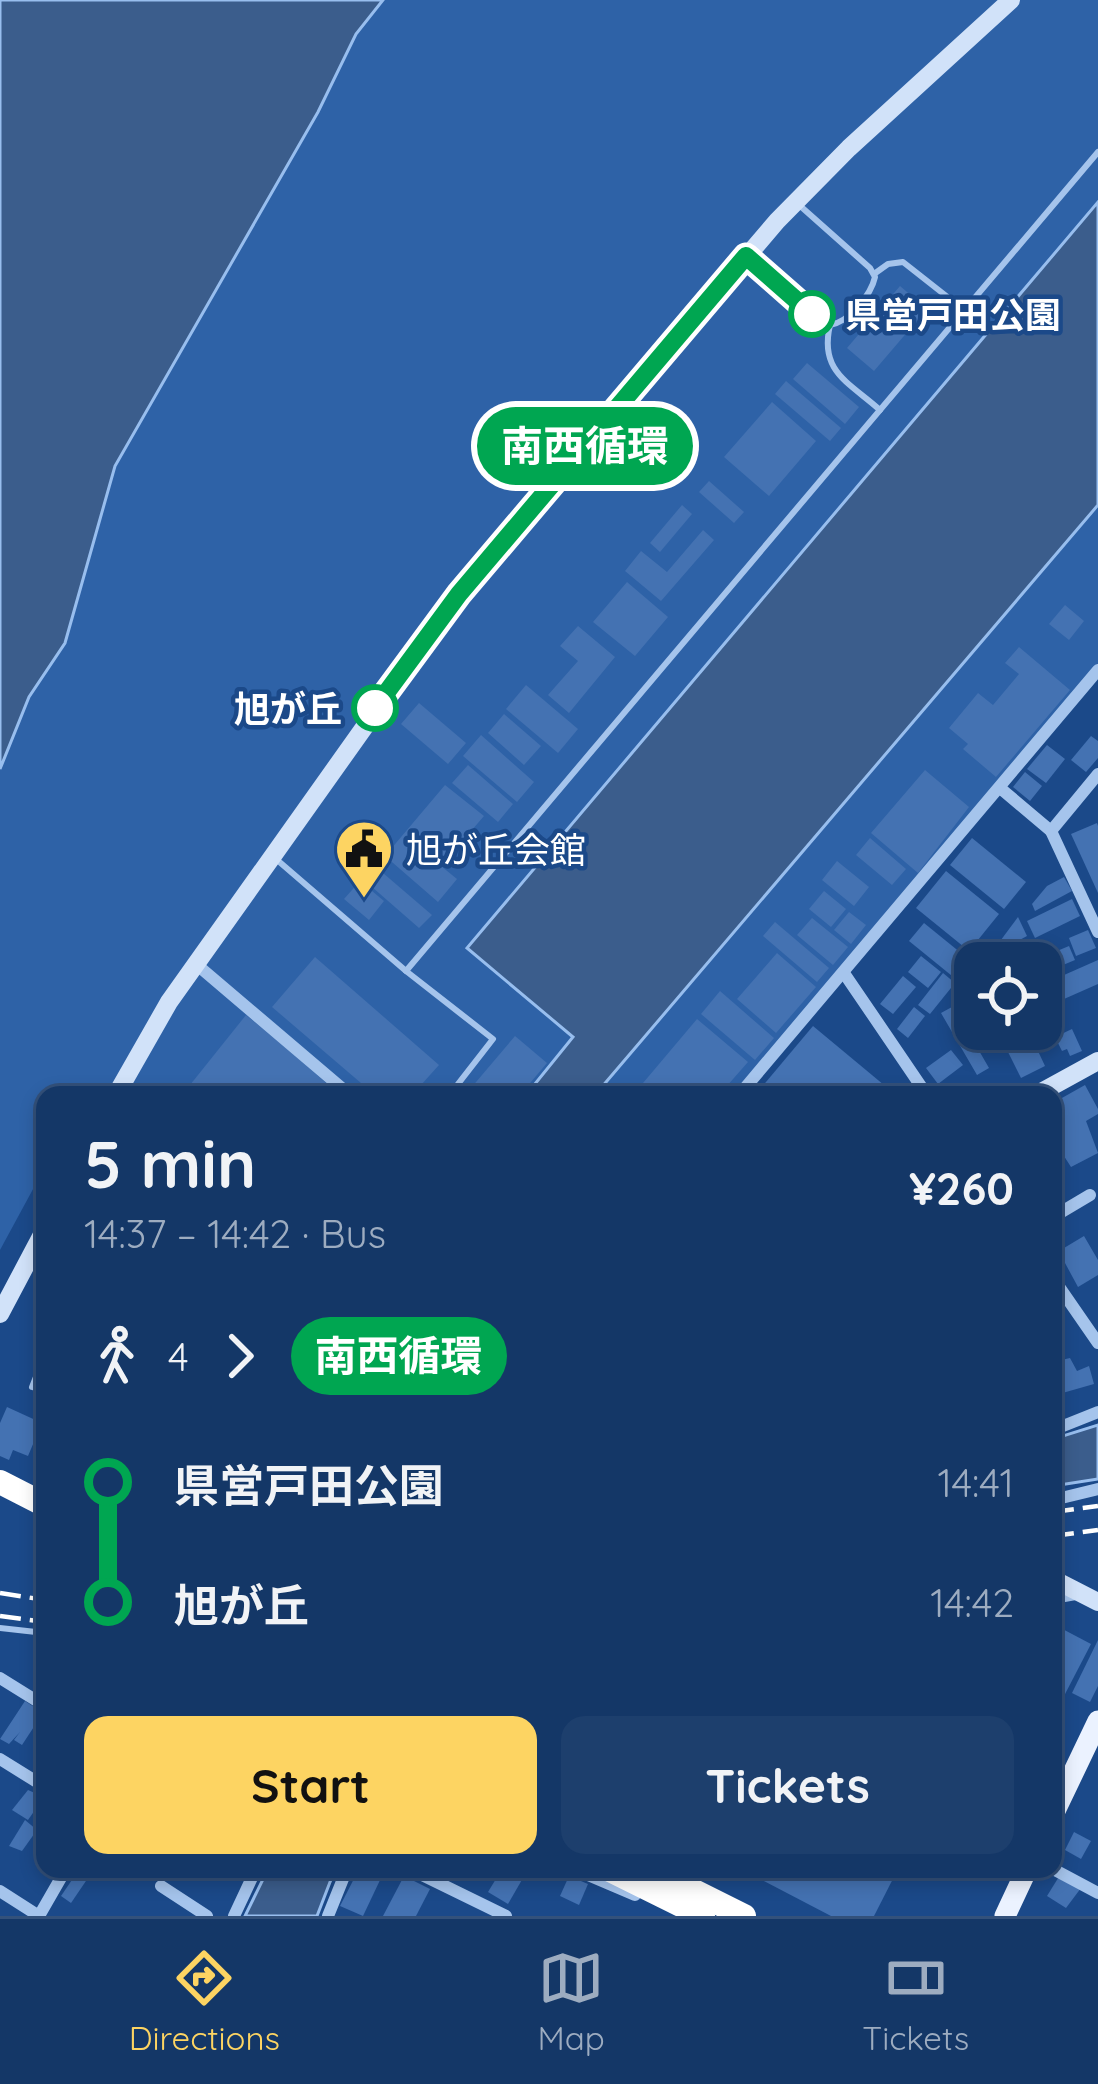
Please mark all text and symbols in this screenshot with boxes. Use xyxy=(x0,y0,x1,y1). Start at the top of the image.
marker: 県営戸田公園 xyxy=(790,292,834,336)
place label: 県営戸田公園 xyxy=(845,292,1061,337)
line badge: 南西循環 xyxy=(501,407,669,485)
text: 南西循環 xyxy=(501,419,669,472)
place label: 旭が丘 xyxy=(234,686,342,731)
marker: 旭が丘 xyxy=(353,686,397,730)
public building icon: 旭が丘会館 xyxy=(333,818,395,900)
place label: 旭が丘会館 xyxy=(406,827,586,872)
map controls xyxy=(954,942,1062,1050)
button: locate xyxy=(954,942,1062,1050)
text: 5 min xyxy=(84,1122,256,1205)
text: ¥260 xyxy=(909,1160,1014,1216)
text: 14:37 – 14:42 · Bus xyxy=(84,1209,386,1258)
icon: walk xyxy=(84,1323,150,1389)
icon: forward xyxy=(207,1323,273,1389)
text: 南西循環 xyxy=(315,1329,483,1382)
text: 4 xyxy=(168,1332,189,1381)
text: 県営戸田公園 xyxy=(174,1457,444,1513)
text: 14:41 xyxy=(938,1458,1014,1507)
text: 旭が丘 xyxy=(174,1577,309,1633)
text: 14:42 xyxy=(930,1578,1014,1627)
button: Start xyxy=(84,1716,537,1854)
button: Tickets xyxy=(561,1716,1014,1854)
tab: Directions xyxy=(129,1945,280,2058)
tab: Map xyxy=(537,1945,605,2058)
tab: Tickets xyxy=(862,1945,969,2058)

